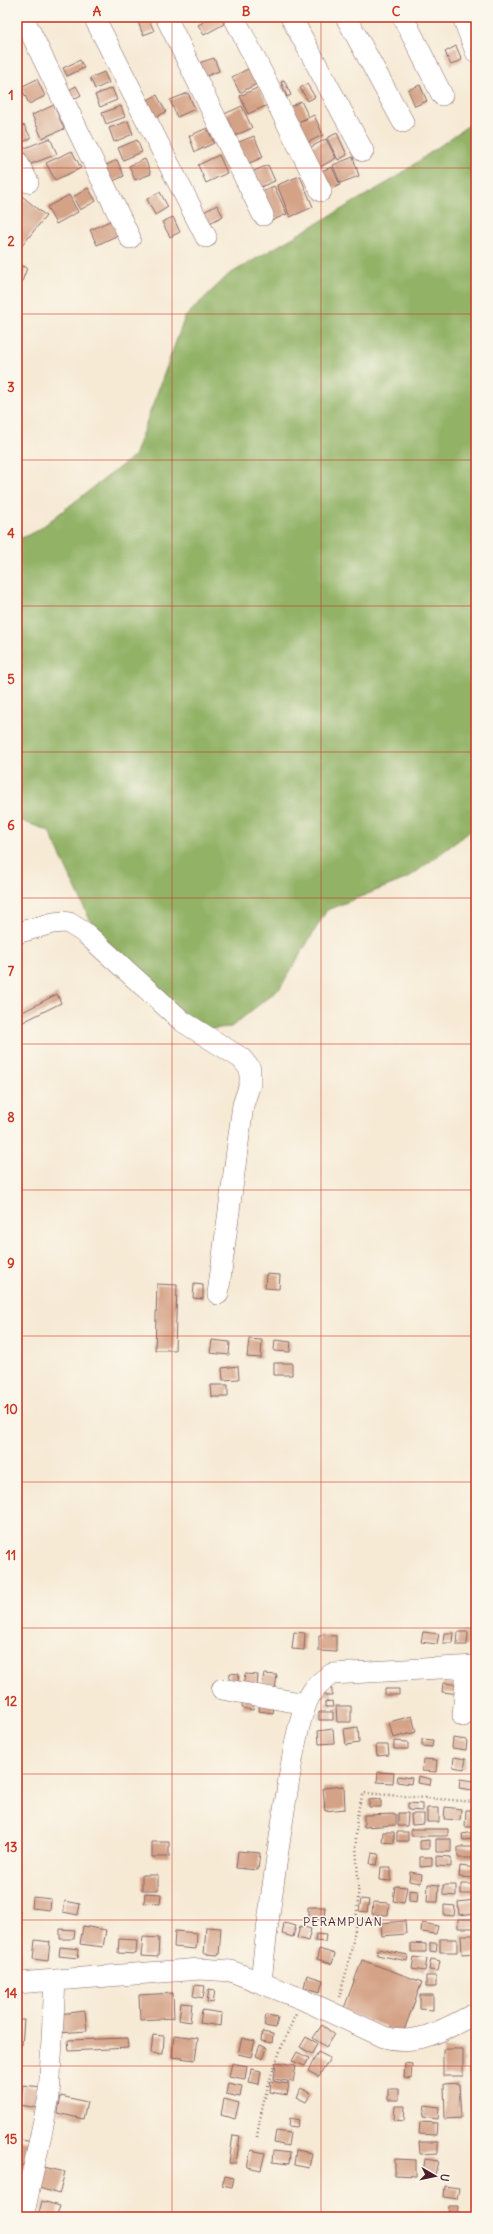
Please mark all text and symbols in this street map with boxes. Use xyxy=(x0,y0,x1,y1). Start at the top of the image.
text: A xyxy=(93,3,102,20)
text: B xyxy=(242,3,251,20)
text: C xyxy=(392,3,401,20)
text: 1 xyxy=(8,87,14,104)
text: 2 xyxy=(7,233,15,250)
text: 3 xyxy=(7,379,15,396)
text: 4 xyxy=(7,525,15,542)
text: 5 xyxy=(7,671,15,688)
text: 6 xyxy=(7,817,15,834)
text: 7 xyxy=(8,963,15,980)
text: 8 xyxy=(7,1109,15,1126)
text: 9 xyxy=(7,1255,15,1272)
text: 10 xyxy=(4,1401,18,1418)
text: 11 xyxy=(6,1547,16,1564)
text: 12 xyxy=(5,1693,17,1710)
text: 13 xyxy=(5,1839,17,1856)
district label: PERAMPUAN xyxy=(303,1914,383,1929)
text: 14 xyxy=(5,1985,18,2002)
text: 15 xyxy=(5,2131,18,2148)
north arrow xyxy=(415,2156,455,2196)
text: U xyxy=(437,2173,452,2182)

